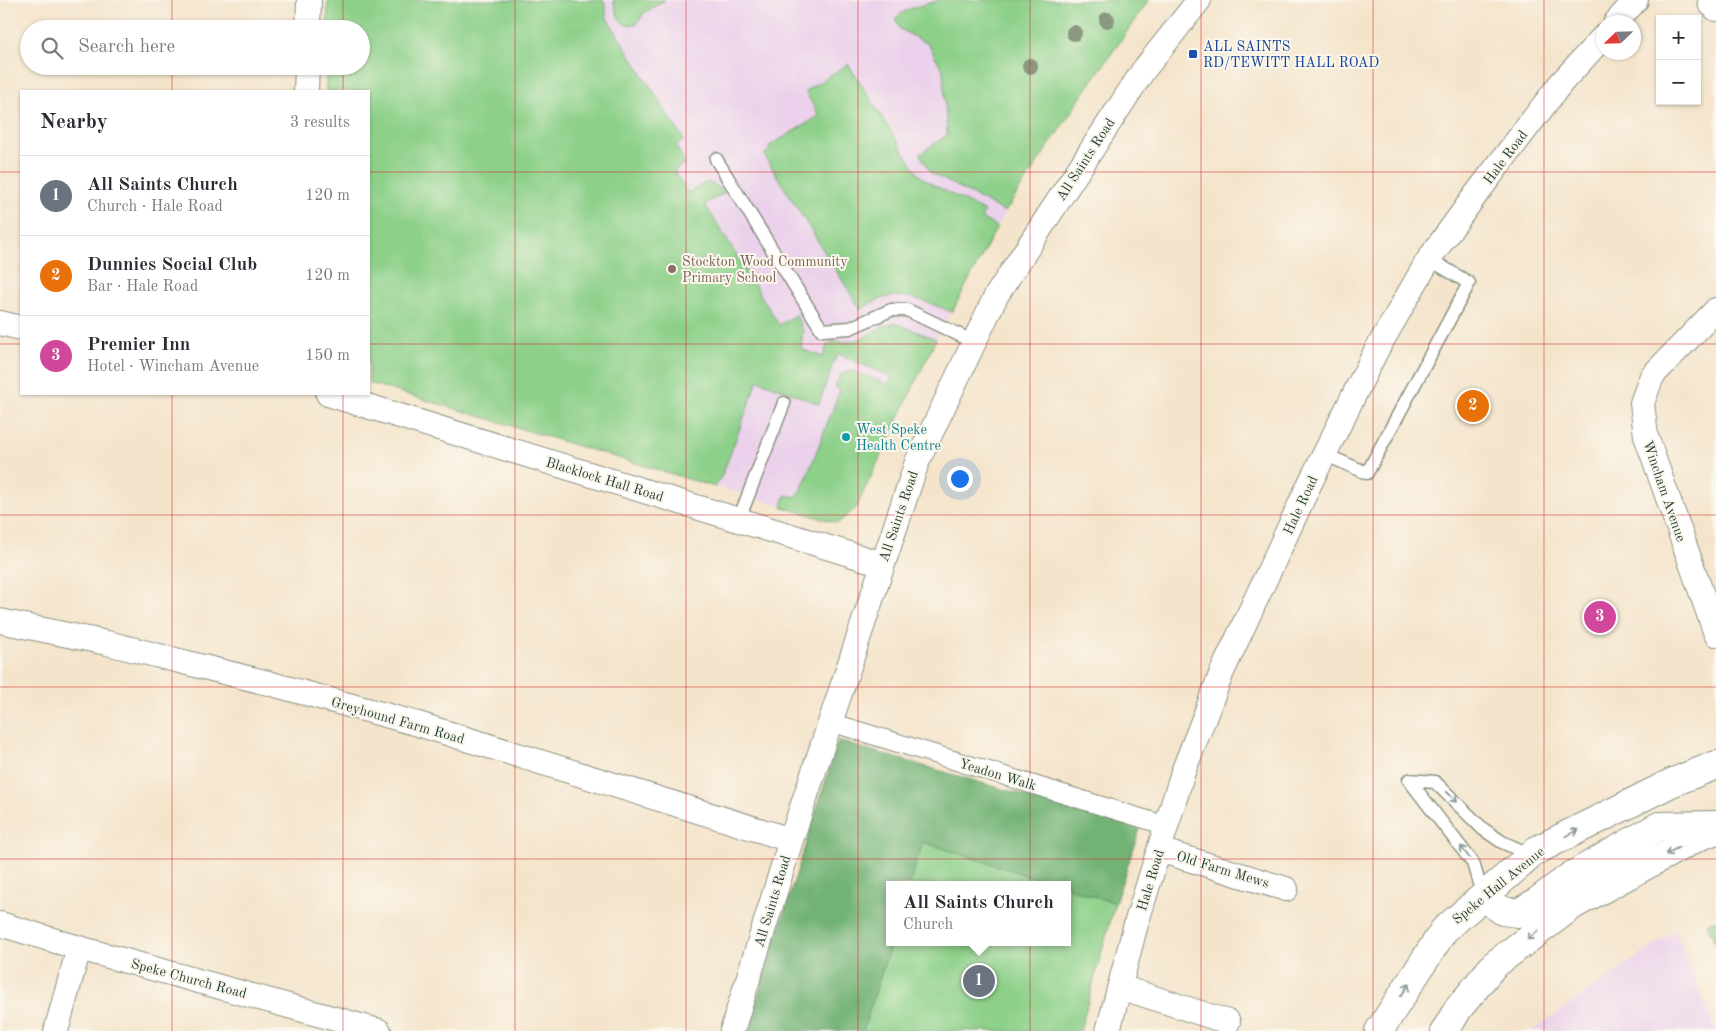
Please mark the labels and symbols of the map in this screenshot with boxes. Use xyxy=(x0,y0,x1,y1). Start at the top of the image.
north arrow xyxy=(1596,15,1641,60)
place label: ALL SAINTS RD/TEWITT HALL ROAD xyxy=(1203,40,1379,70)
marker: ALL SAINTS RD/TEWITT HALL ROAD xyxy=(1187,48,1199,60)
street label: All Saints Road xyxy=(1054,116,1118,203)
street label: Hale Road xyxy=(1481,128,1530,187)
place label: Stockton Wood Community Primary School xyxy=(682,255,848,285)
marker: Stockton Wood Community Primary School xyxy=(666,263,678,275)
pin: 2 xyxy=(1457,387,1489,425)
place label: West Speke Health Centre xyxy=(856,423,941,453)
marker: West Speke Health Centre xyxy=(840,431,852,443)
street label: Wincham Avenue xyxy=(1640,439,1688,544)
street label: Blacklock Hall Road xyxy=(544,455,665,505)
your location xyxy=(947,466,973,492)
street label: All Saints Road xyxy=(877,469,921,564)
street label: Hale Road xyxy=(1281,474,1321,537)
pin: 3 xyxy=(1584,598,1616,636)
street label: Greyhound Farm Road xyxy=(329,695,466,747)
street label: Yeadon Walk xyxy=(957,757,1038,793)
one-way arrow xyxy=(1445,791,1458,803)
one-way arrow xyxy=(1564,828,1579,838)
street label: Speke Hall Avenue xyxy=(1450,844,1547,927)
one-way arrow xyxy=(1460,845,1470,859)
one-way arrow xyxy=(1665,847,1680,857)
street label: Hale Road xyxy=(1135,848,1167,913)
street label: Old Farm Mews xyxy=(1175,849,1271,891)
street label: All Saints Road xyxy=(752,854,794,949)
one-way arrow xyxy=(1527,930,1540,941)
street label: Speke Church Road xyxy=(129,957,248,1001)
pin: 1 xyxy=(963,962,995,1000)
one-way arrow xyxy=(1400,983,1411,997)

